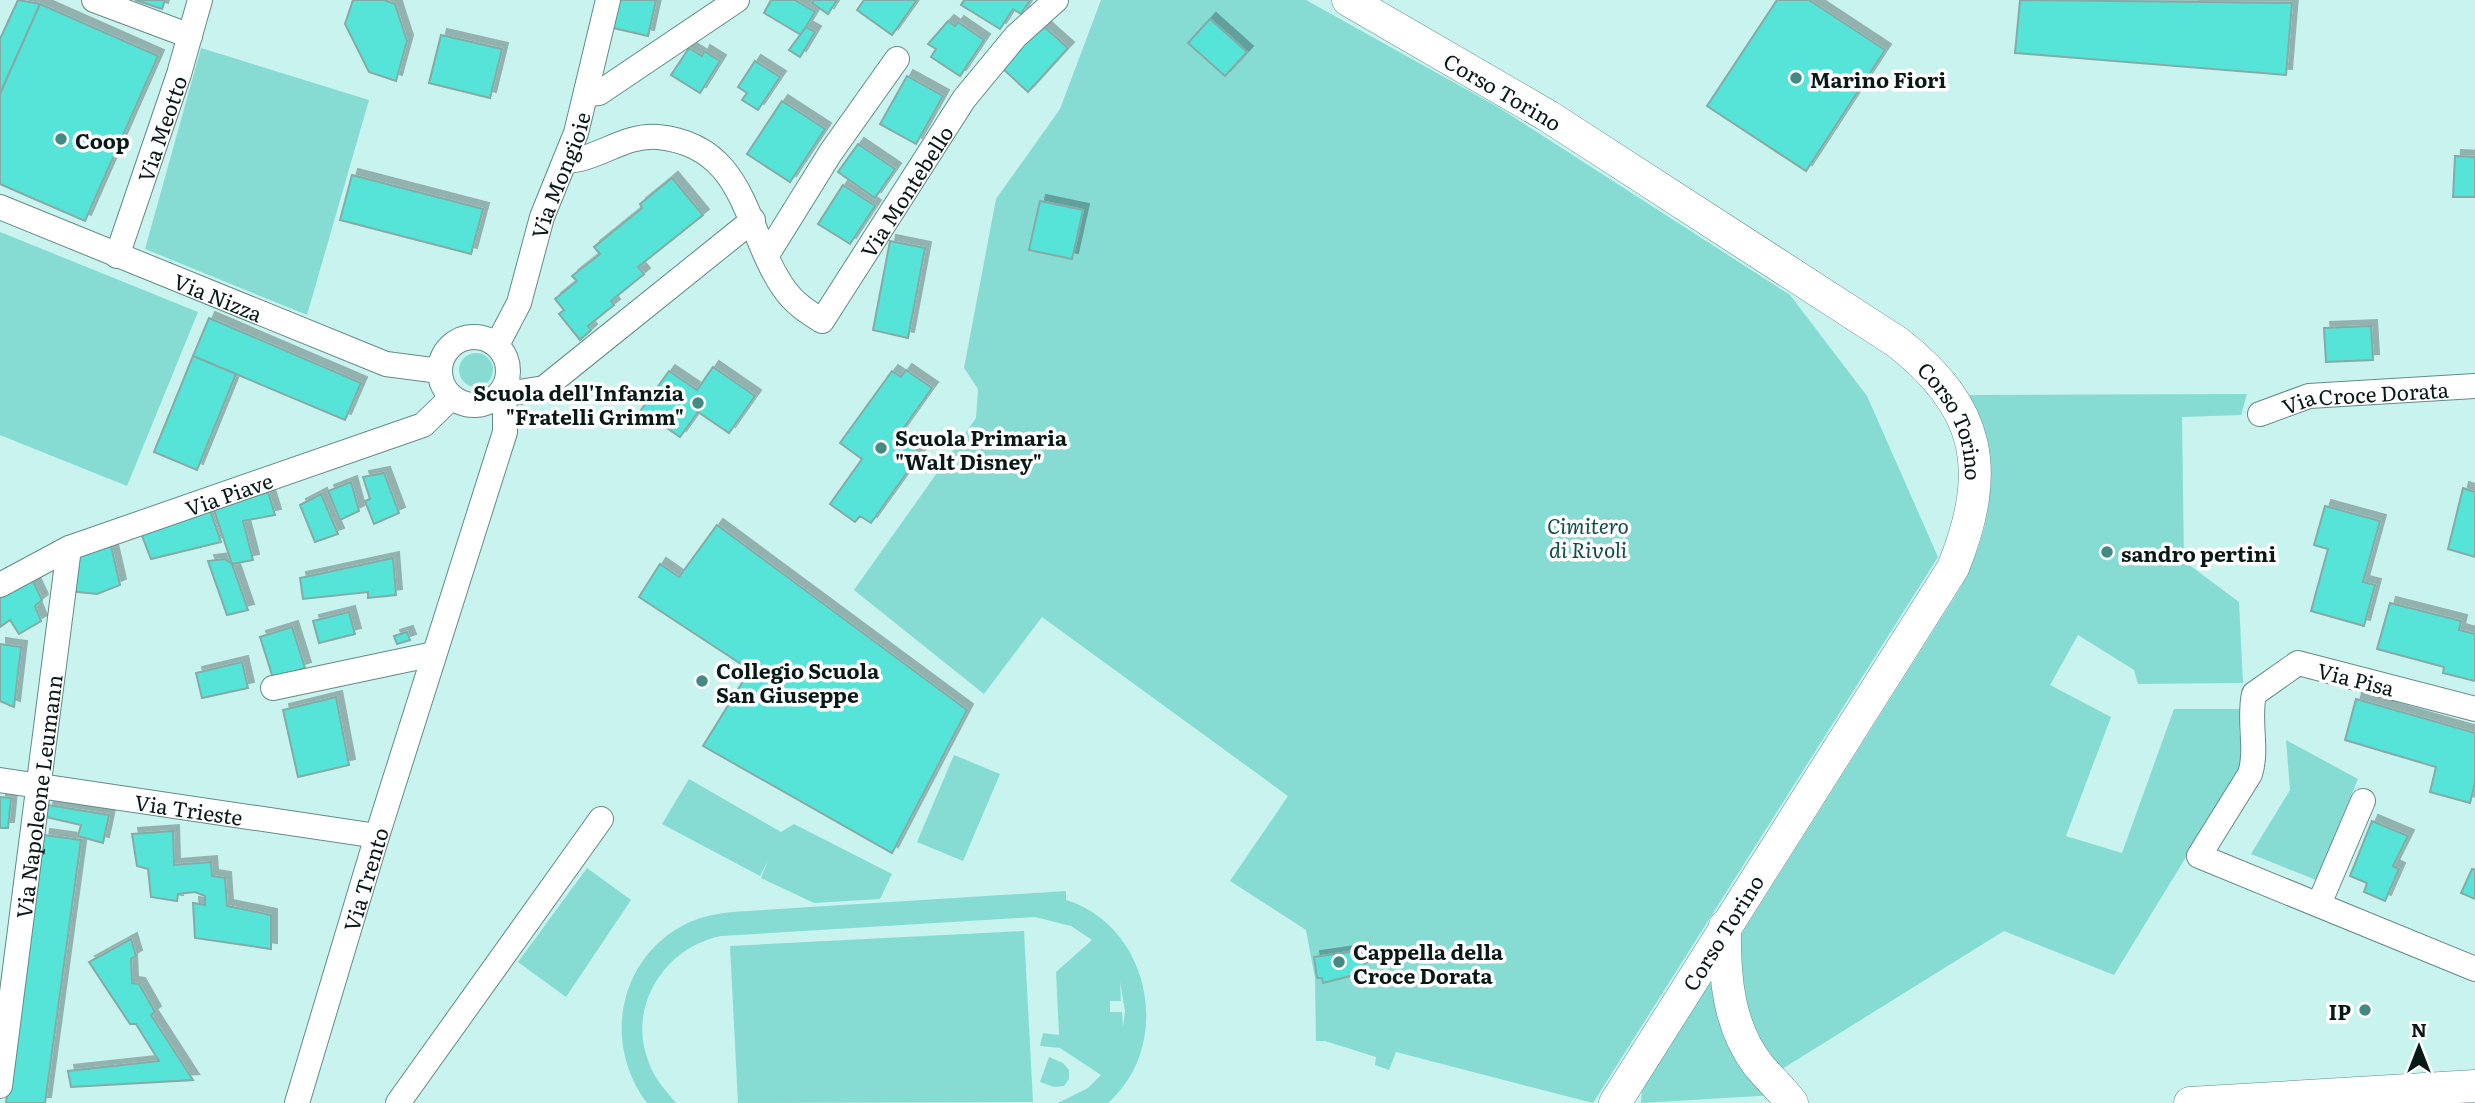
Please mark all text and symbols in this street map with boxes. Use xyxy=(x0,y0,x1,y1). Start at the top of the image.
street label: Corso Torino xyxy=(1439,44,1569,137)
place label: Marino Fiori xyxy=(1810,63,1946,94)
marker: Marino Fiori xyxy=(1788,70,1804,86)
street label: Via Meotto xyxy=(128,71,193,186)
street label: Via Mongioie xyxy=(522,108,596,241)
street label: Via Montebello xyxy=(851,118,959,263)
place label: Coop xyxy=(75,124,130,155)
marker: Coop xyxy=(53,131,69,147)
street label: Via Nizza xyxy=(170,264,268,328)
street label: Corso Torino xyxy=(1912,353,1990,481)
street label: Via Croce Dorata xyxy=(2277,372,2450,420)
place label: Scuola dell'Infanzia "Fratelli Grimm" xyxy=(473,376,685,431)
marker: Scuola dell'Infanzia "Fratelli Grimm" xyxy=(690,395,706,411)
place label: Scuola Primaria "Walt Disney" xyxy=(895,421,1068,476)
marker: Scuola Primaria "Walt Disney" xyxy=(873,440,889,456)
street label: Via Piave xyxy=(180,463,276,522)
park label: Cimitero di Rivoli xyxy=(1547,509,1629,564)
place label: sandro pertini xyxy=(2121,537,2276,568)
marker: sandro pertini xyxy=(2099,544,2115,560)
place label: Collegio Scuola San Giuseppe xyxy=(716,654,880,709)
street label: Via Pisa xyxy=(2314,654,2398,703)
street label: Via Napoleone Leumann xyxy=(6,672,68,920)
marker: Collegio Scuola San Giuseppe xyxy=(694,673,710,689)
street label: Via Trieste xyxy=(133,785,245,831)
street label: Via Trento xyxy=(334,823,394,935)
street label: Corso Torino xyxy=(1674,868,1770,996)
place label: Cappella della Croce Dorata xyxy=(1353,935,1504,990)
marker: Cappella della Croce Dorata xyxy=(1331,954,1347,970)
place label: IP xyxy=(2329,995,2351,1026)
marker: IP xyxy=(2357,1002,2373,1018)
north arrow xyxy=(2384,1012,2454,1082)
text: N xyxy=(2411,1015,2427,1043)

